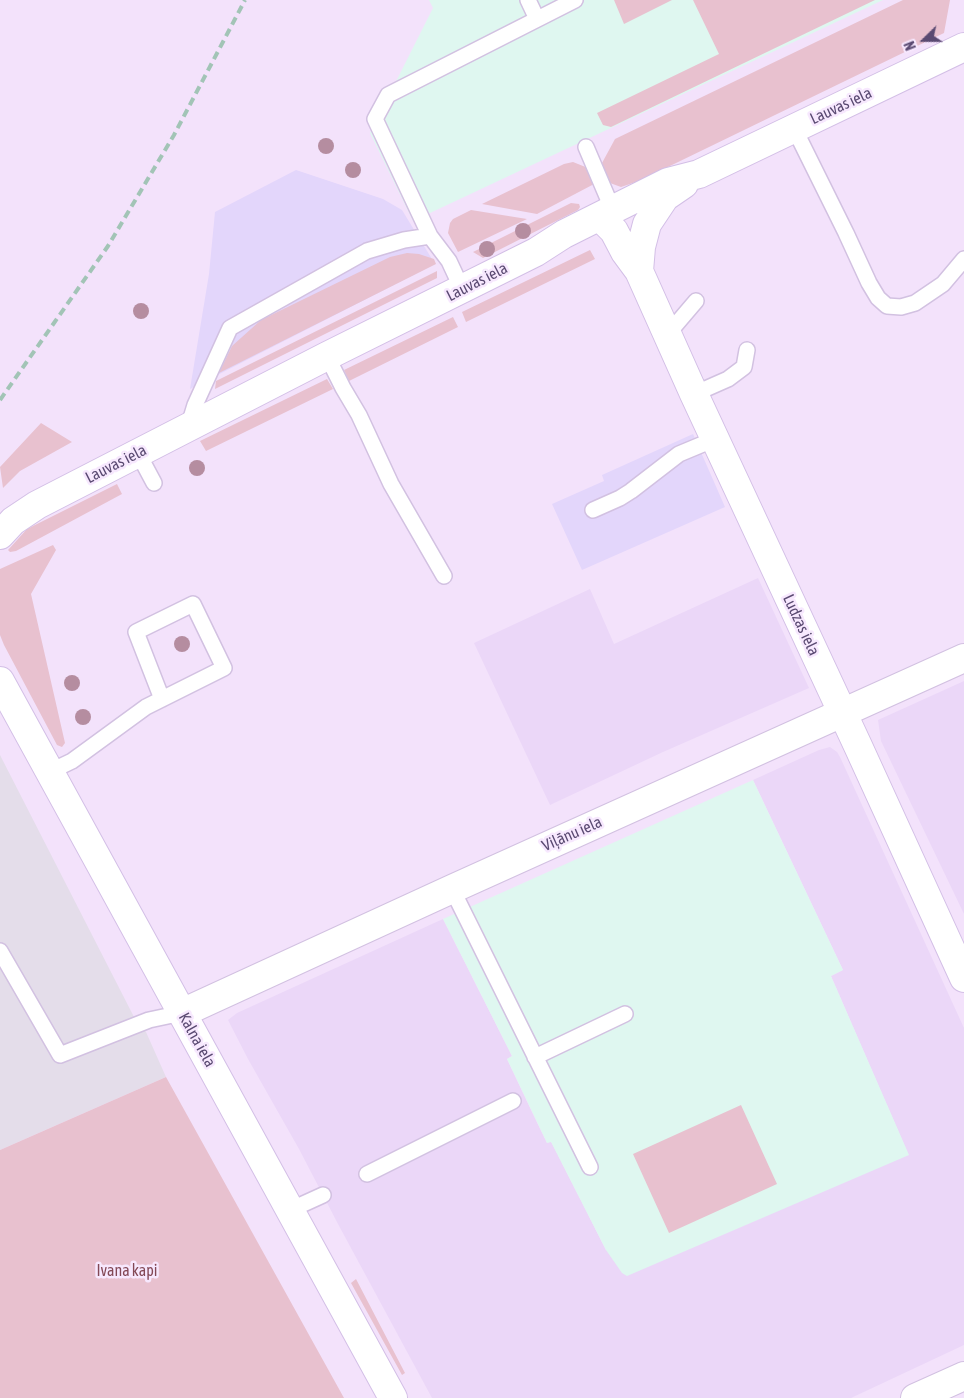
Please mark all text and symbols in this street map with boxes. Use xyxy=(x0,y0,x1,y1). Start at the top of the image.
north arrow xyxy=(899,15,949,65)
text: N xyxy=(901,39,919,52)
street label: Lauvas iela xyxy=(807,83,875,129)
street label: Lauvas iela xyxy=(443,259,511,305)
street label: Lauvas iela xyxy=(82,441,150,487)
street label: Ludzas iela xyxy=(779,591,823,659)
street label: Viļānu iela xyxy=(539,812,605,856)
street label: Kalna iela xyxy=(174,1009,220,1071)
park label: Ivana kapi xyxy=(96,1261,158,1281)

